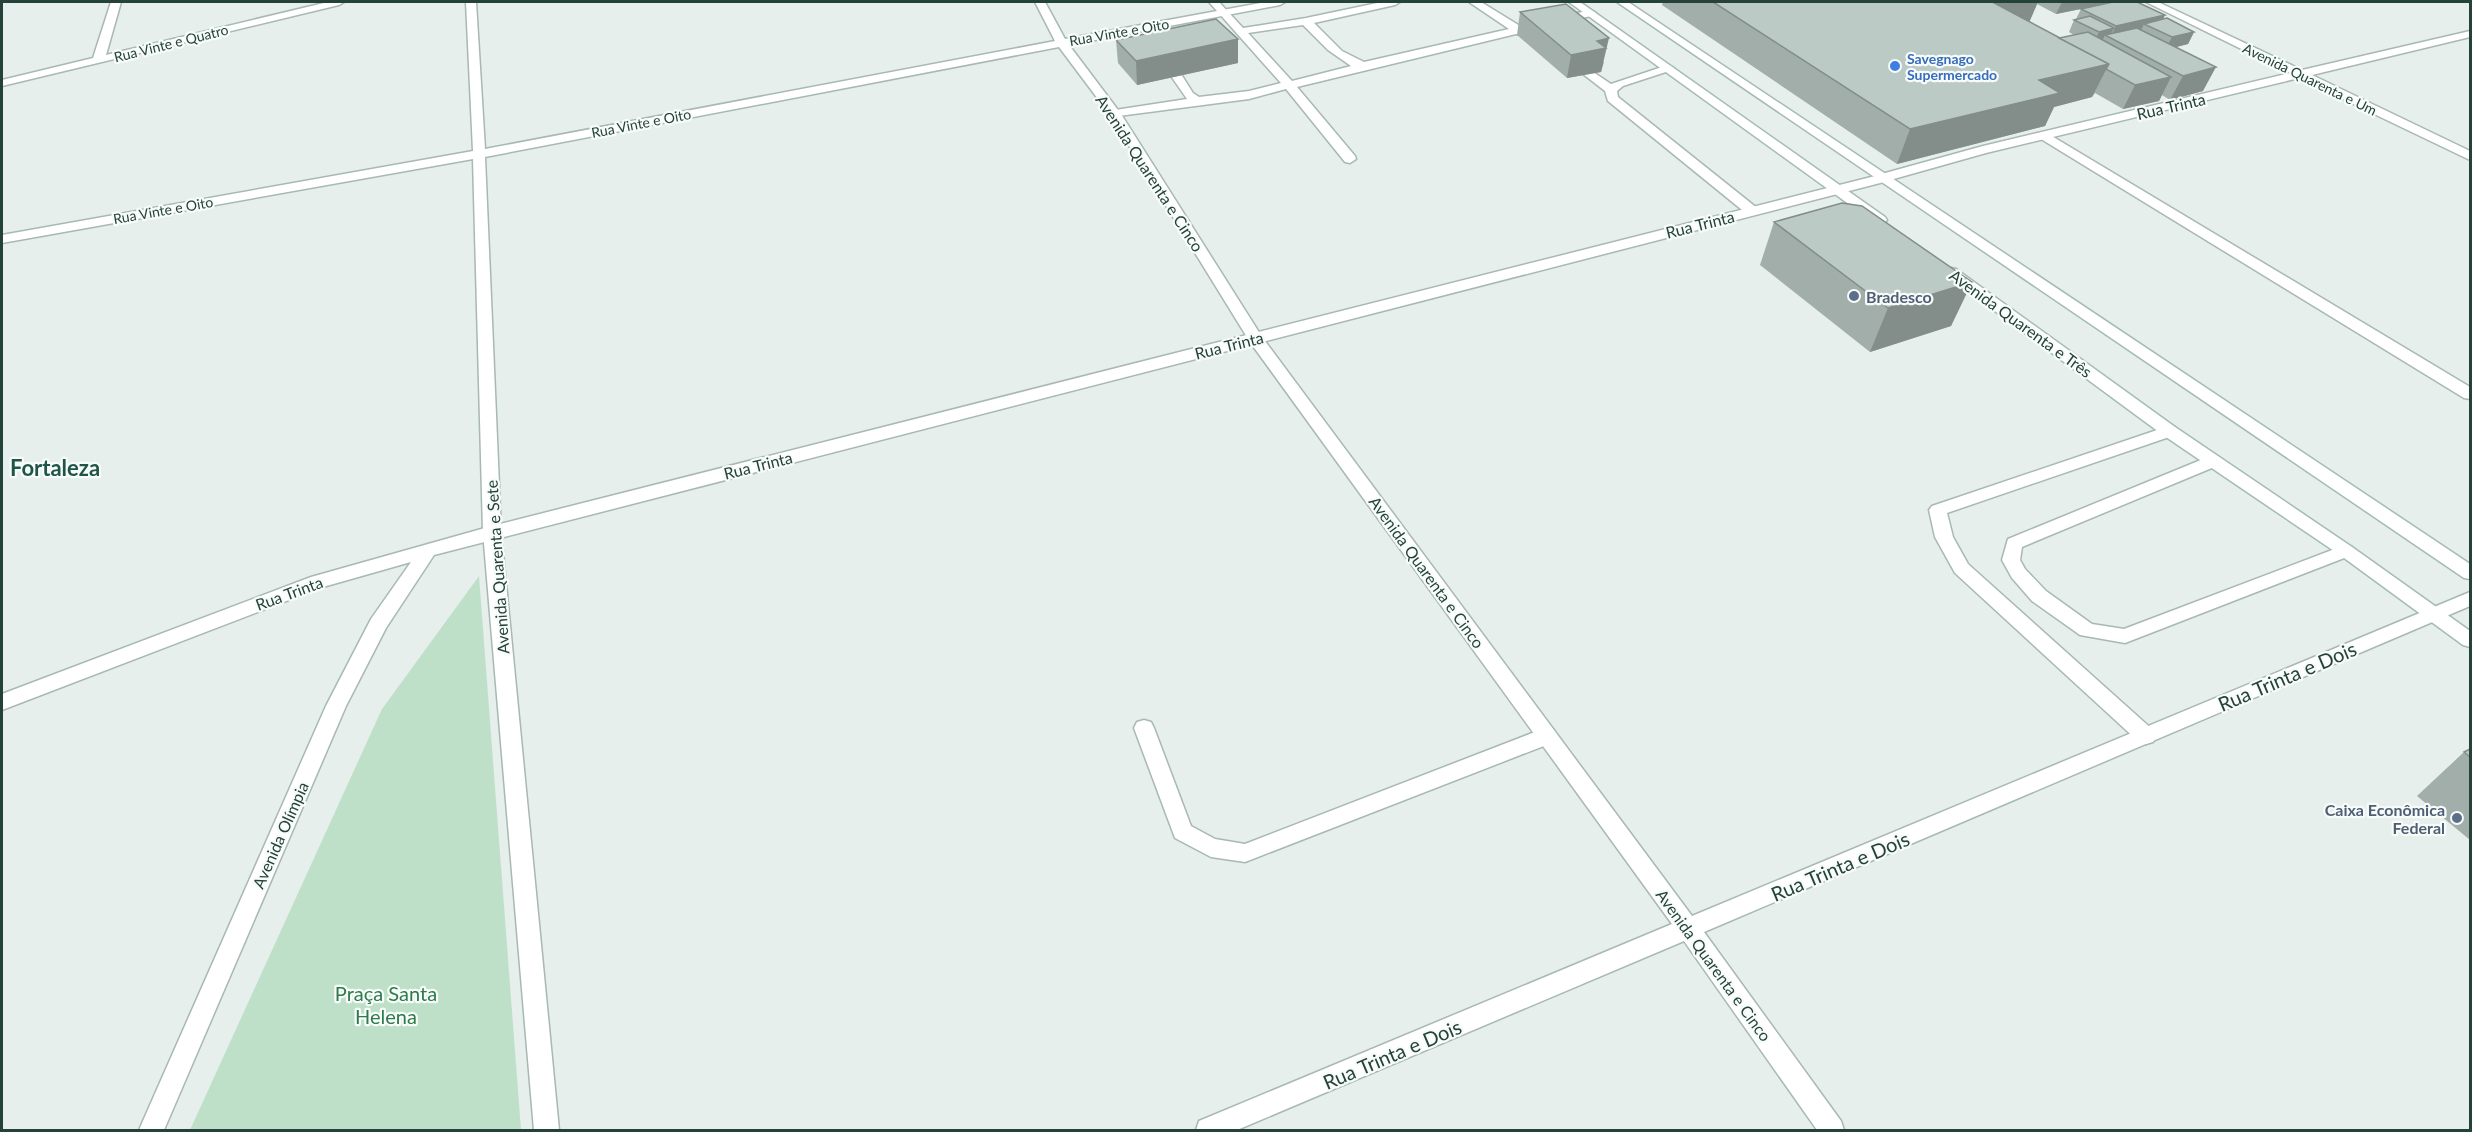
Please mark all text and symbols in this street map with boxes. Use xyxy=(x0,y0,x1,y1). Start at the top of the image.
street label: Rua Vinte e Oito xyxy=(1068,15,1170,49)
street label: Rua Vinte e Quatro xyxy=(112,21,230,65)
street label: Avenida Quarenta e Um xyxy=(2240,39,2380,119)
place label: Savegnago Supermercado xyxy=(1907,50,1997,83)
marker: Savegnago Supermercado xyxy=(1888,59,1902,73)
street label: Rua Trinta xyxy=(2135,89,2207,123)
street label: Avenida Quarenta e Cinco xyxy=(1092,91,1208,255)
street label: Rua Vinte e Oito xyxy=(590,105,692,141)
street label: Rua Vinte e Oito xyxy=(112,193,214,227)
street label: Rua Trinta xyxy=(1664,206,1736,242)
street label: Avenida Quarenta e Três xyxy=(1946,265,2096,381)
place label: Bradesco xyxy=(1866,287,1932,306)
marker: Bradesco xyxy=(1847,289,1861,303)
street label: Rua Trinta xyxy=(1193,327,1265,363)
street label: Rua Trinta xyxy=(722,447,794,483)
district label: Fortaleza xyxy=(10,454,100,481)
street label: Avenida Quarenta e Sete xyxy=(481,479,513,655)
street label: Avenida Quarenta e Cinco xyxy=(1365,492,1489,652)
street label: Rua Trinta xyxy=(253,572,325,614)
street label: Rua Trinta e Dois xyxy=(2214,636,2360,716)
street label: Avenida Olímpia xyxy=(248,779,312,891)
place label: Caixa Econômica Federal xyxy=(2325,800,2445,837)
marker: Caixa Econômica Federal xyxy=(2450,811,2464,825)
street label: Rua Trinta e Dois xyxy=(1767,826,1913,906)
street label: Avenida Quarenta e Cinco xyxy=(1652,885,1776,1045)
park label: Praça Santa Helena xyxy=(335,981,437,1028)
street label: Rua Trinta e Dois xyxy=(1319,1014,1465,1094)

